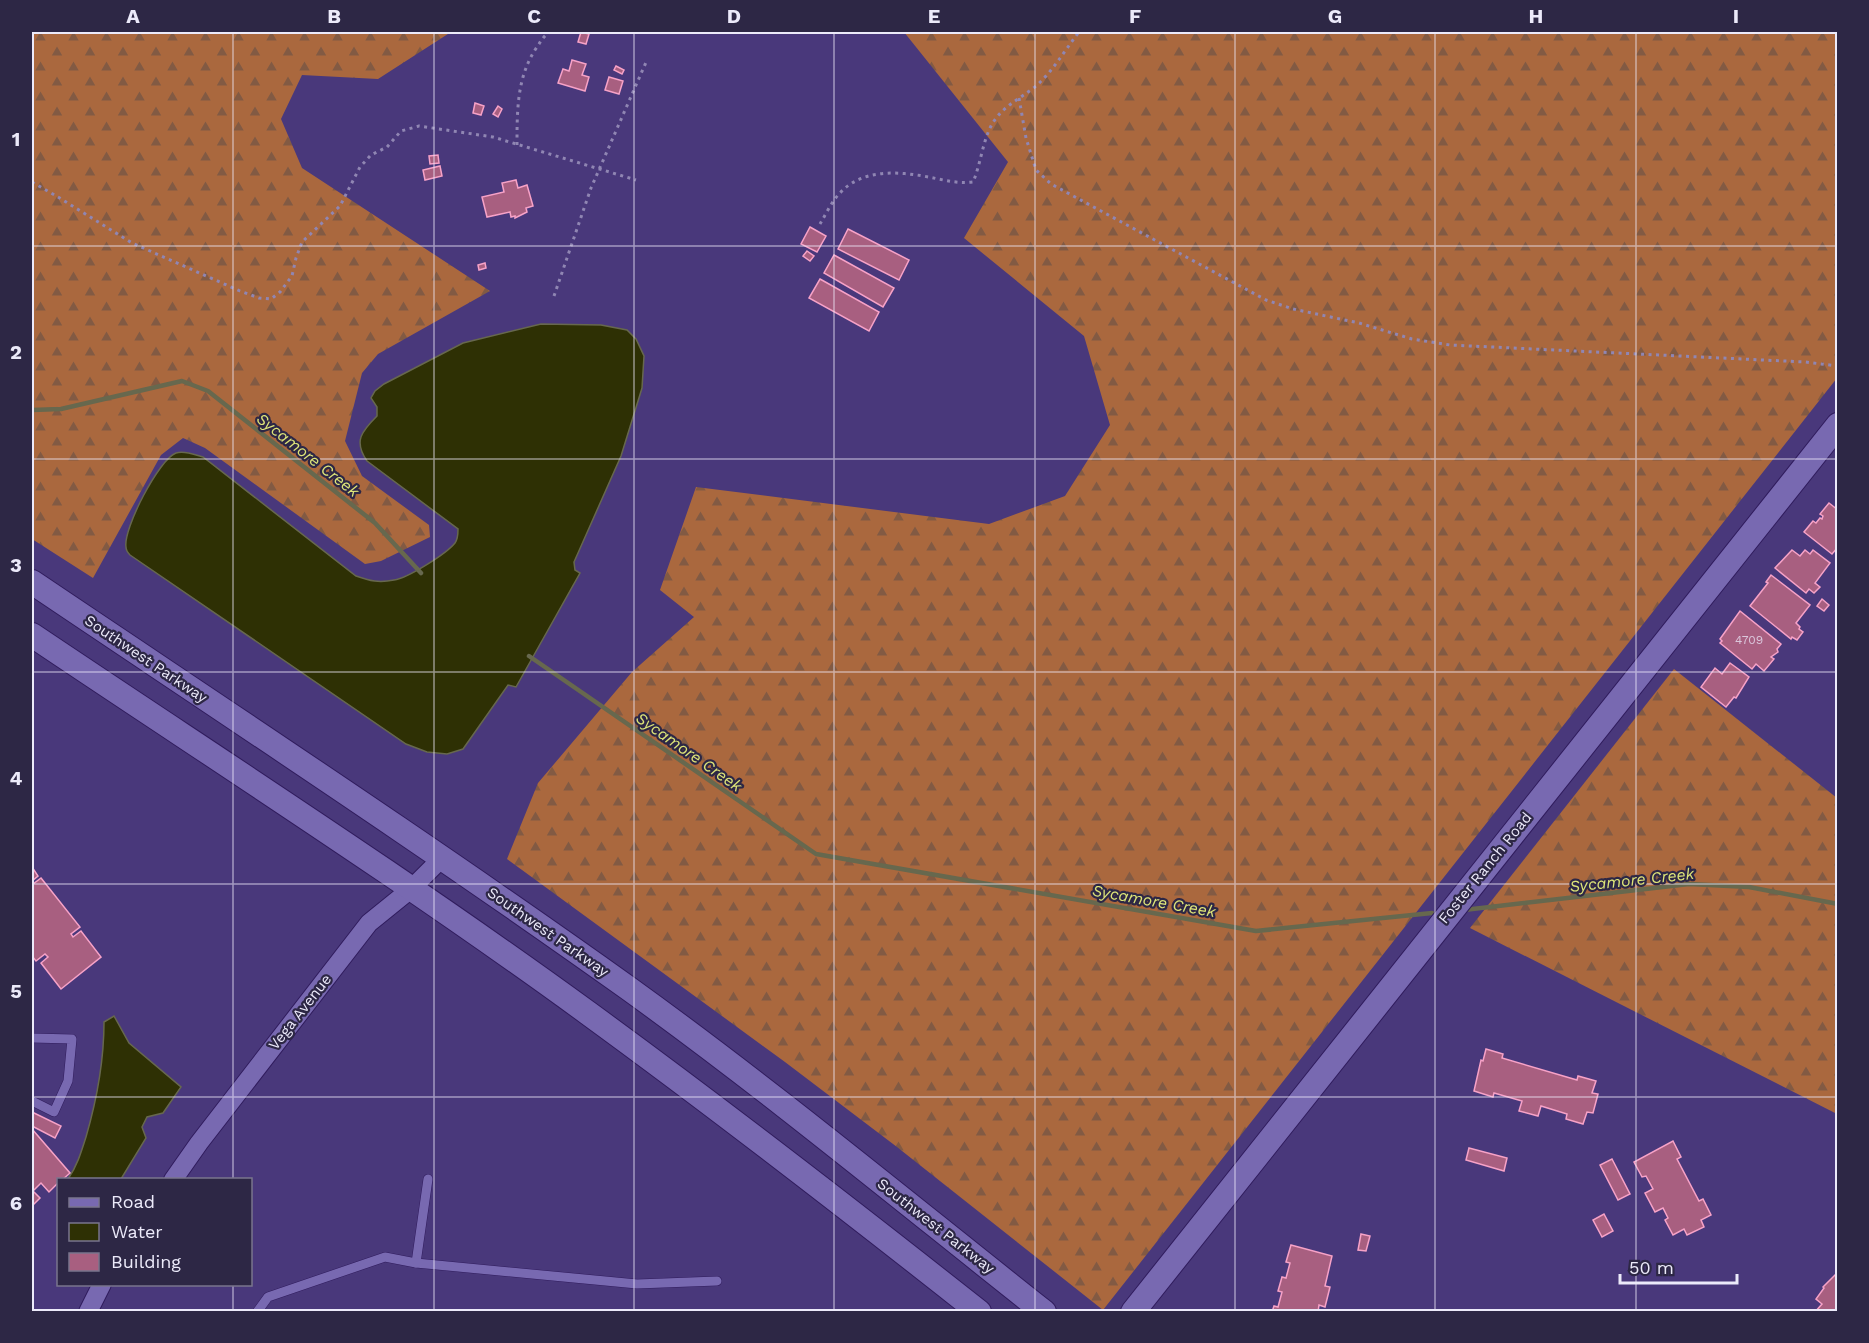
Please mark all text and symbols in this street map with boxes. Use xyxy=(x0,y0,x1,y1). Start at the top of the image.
text: A xyxy=(126,4,140,28)
text: B xyxy=(327,4,341,28)
text: C xyxy=(527,4,541,28)
text: D xyxy=(727,4,741,28)
text: E xyxy=(928,4,940,28)
text: F xyxy=(1129,4,1141,28)
text: G xyxy=(1328,4,1342,28)
text: H xyxy=(1529,4,1543,28)
text: I xyxy=(1733,4,1739,28)
text: 1 xyxy=(12,127,20,151)
text: 2 xyxy=(10,340,22,364)
water label: Sycamore Creek xyxy=(253,409,364,502)
text: 3 xyxy=(10,553,22,577)
street label: Southwest Parkway xyxy=(81,611,211,707)
house number: 4709 xyxy=(1735,633,1763,647)
water label: Sycamore Creek xyxy=(632,708,747,796)
text: 4 xyxy=(10,766,23,790)
street label: Foster Ranch Road xyxy=(1435,809,1535,927)
water label: Sycamore Creek xyxy=(1569,864,1696,896)
water label: Sycamore Creek xyxy=(1091,881,1219,921)
street label: Southwest Parkway xyxy=(484,883,612,981)
street label: Vega Avenue xyxy=(265,970,335,1054)
text: 5 xyxy=(10,979,22,1003)
street label: Southwest Parkway xyxy=(874,1175,998,1278)
legend xyxy=(57,1178,252,1286)
text: 6 xyxy=(10,1191,22,1215)
text: Road xyxy=(111,1191,155,1212)
text: Water xyxy=(111,1221,163,1242)
scale bar xyxy=(1620,1247,1737,1285)
text: Building xyxy=(111,1251,181,1272)
text: 50 m xyxy=(1629,1257,1674,1278)

